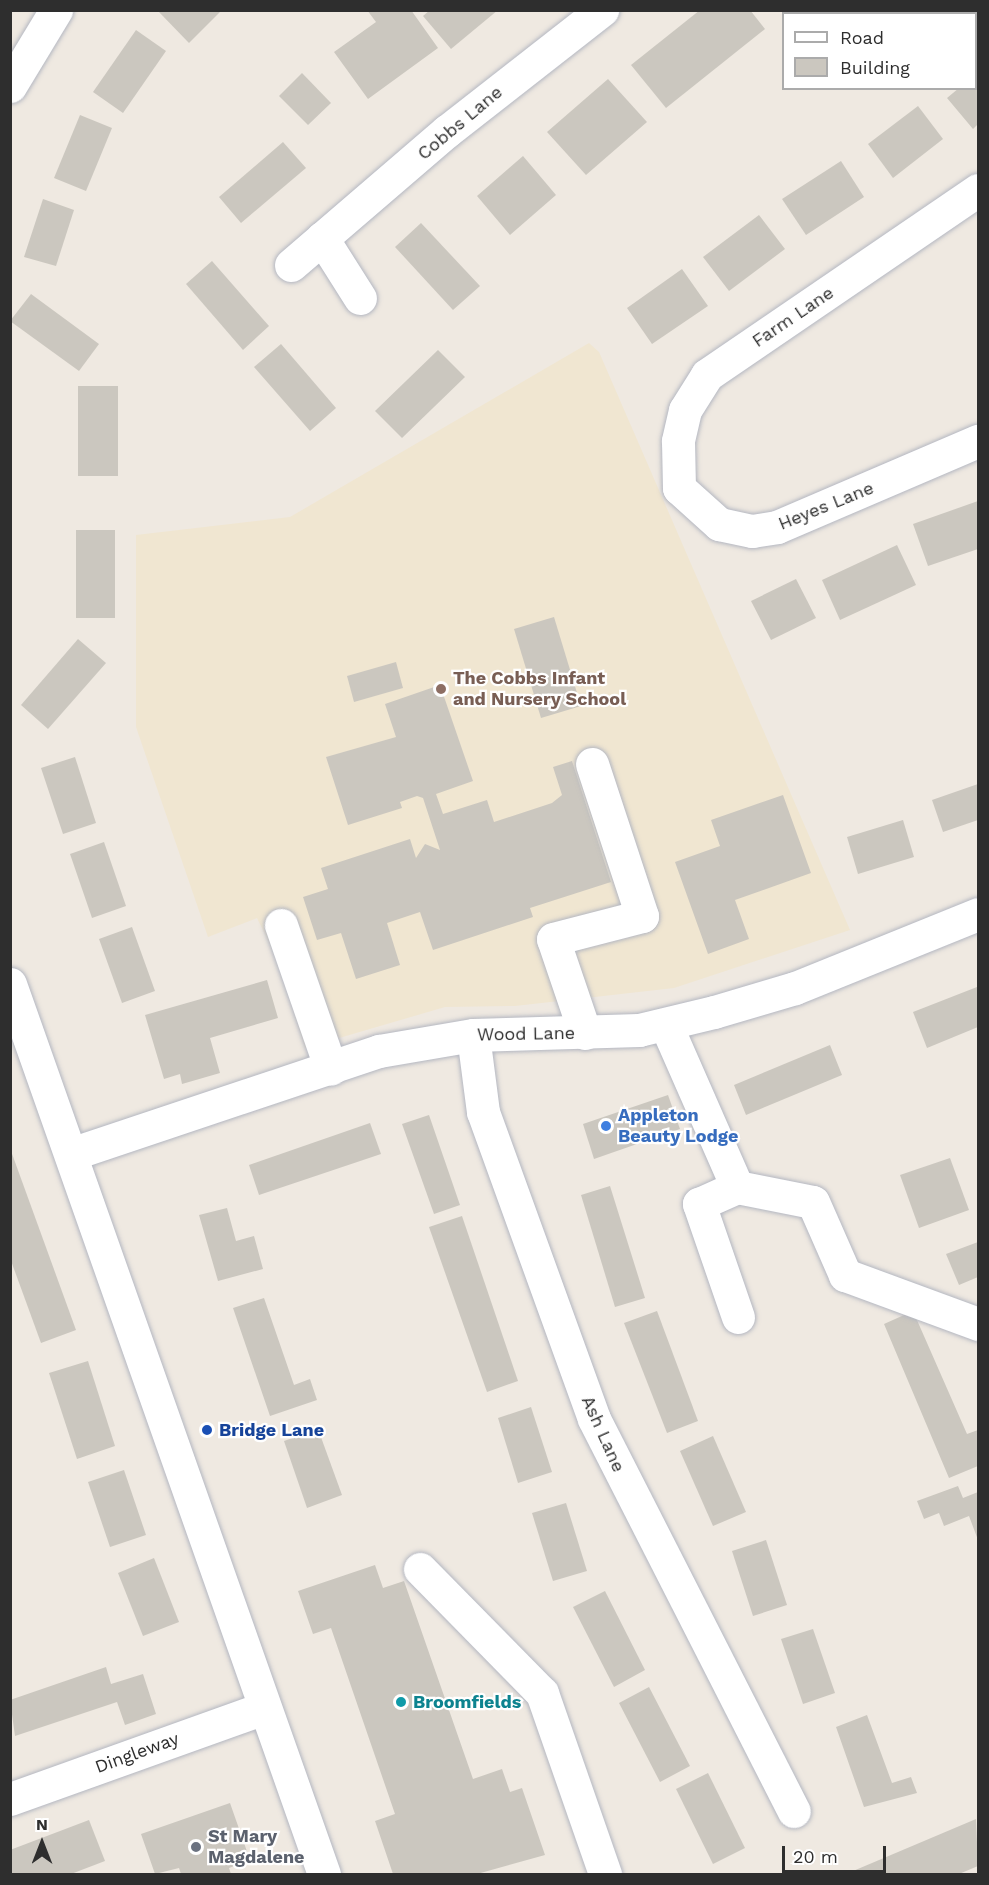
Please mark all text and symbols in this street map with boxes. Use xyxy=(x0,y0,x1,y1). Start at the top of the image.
legend xyxy=(782,12,977,90)
text: Road xyxy=(840,27,884,48)
text: Building xyxy=(840,57,910,78)
street label: Cobbs Lane xyxy=(413,81,507,165)
street label: Farm Lane xyxy=(748,282,838,352)
street label: Heyes Lane xyxy=(775,477,877,535)
place label: The Cobbs Infant and Nursery School xyxy=(453,668,626,710)
marker: The Cobbs Infant and Nursery School xyxy=(434,682,448,696)
street label: Wood Lane xyxy=(477,1022,575,1046)
place label: Appleton Beauty Lodge xyxy=(618,1105,739,1148)
marker: Appleton Beauty Lodge xyxy=(599,1119,613,1133)
street label: Ash Lane xyxy=(577,1393,629,1475)
place label: Bridge Lane xyxy=(219,1419,324,1441)
marker: Bridge Lane xyxy=(200,1423,214,1437)
place label: Broomfields xyxy=(413,1691,521,1713)
marker: Broomfields xyxy=(394,1695,408,1709)
street label: Dingleway xyxy=(92,1728,182,1778)
north arrow xyxy=(12,1813,72,1873)
text: N xyxy=(36,1815,48,1834)
place label: St Mary Magdalene xyxy=(208,1826,305,1868)
scale bar xyxy=(785,1834,888,1872)
marker: St Mary Magdalene xyxy=(189,1840,203,1854)
text: 20 m xyxy=(793,1846,838,1867)

